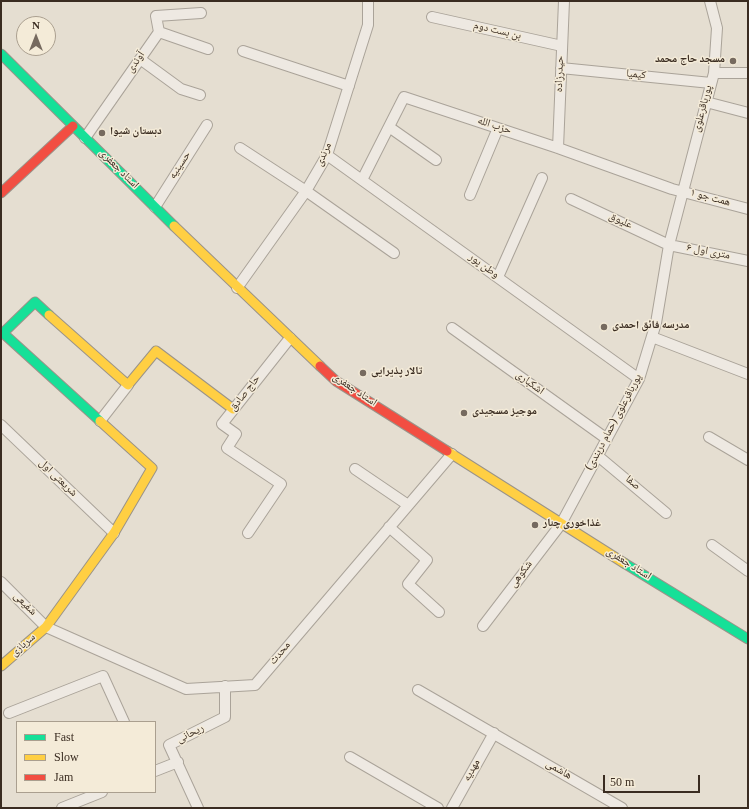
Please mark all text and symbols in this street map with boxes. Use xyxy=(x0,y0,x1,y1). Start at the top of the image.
north arrow xyxy=(16,16,56,56)
text: N xyxy=(32,19,40,31)
street label: بن بست دوم xyxy=(472,20,522,44)
street label: آوندی xyxy=(125,50,149,76)
place label: مسجد حاج محمد xyxy=(655,54,725,68)
street label: حیدرزاده xyxy=(554,56,568,92)
marker: مسجد حاج محمد xyxy=(728,56,738,66)
street label: کیمیا xyxy=(625,68,647,84)
street label: پورباقرعلوی xyxy=(691,84,717,134)
street label: حزب الله xyxy=(475,115,513,139)
place label: دبستان شیوا xyxy=(110,126,162,140)
marker: دبستان شیوا xyxy=(97,128,107,138)
street label: مرندی xyxy=(314,141,336,169)
street label: استاد جعفری xyxy=(95,147,141,193)
street label: حسینیه xyxy=(167,150,195,182)
street label: همت جو ۱ xyxy=(688,187,732,211)
street label: علیوق xyxy=(606,211,634,233)
street label: ۶ متری اول xyxy=(685,242,731,264)
street label: وطن پور xyxy=(465,252,501,282)
place label: مدرسه فائق احمدی xyxy=(612,320,689,334)
marker: مدرسه فائق احمدی xyxy=(599,322,609,332)
place label: تالار پذیرایی xyxy=(371,366,422,380)
marker: تالار پذیرایی xyxy=(358,368,368,378)
street label: اشکباری xyxy=(512,369,546,399)
street label: استاد جعفری xyxy=(329,371,379,411)
street label: پورباقرعلوی (حمام دربندی) xyxy=(584,372,646,474)
street label: حاج صادق xyxy=(228,373,264,415)
place label: موجیز مسجیدی xyxy=(472,406,537,420)
marker: موجیز مسجیدی xyxy=(459,408,469,418)
street label: شریعتی اول xyxy=(35,457,79,501)
street label: صفا xyxy=(622,474,642,494)
place label: غذاخوری چنار xyxy=(543,518,601,532)
marker: غذاخوری چنار xyxy=(530,520,540,530)
street label: استاد جعفری xyxy=(603,546,653,584)
street label: شکوهی xyxy=(508,559,536,591)
street label: شفیعی xyxy=(10,591,38,619)
street label: سربازی xyxy=(9,632,39,660)
street label: محدث xyxy=(268,640,294,668)
legend xyxy=(16,721,156,793)
street label: ریحانی xyxy=(175,723,207,747)
text: Fast xyxy=(54,730,74,744)
text: Slow xyxy=(54,750,79,764)
street label: مهدیه xyxy=(462,758,484,784)
street label: هاشمی xyxy=(543,758,573,784)
scale bar xyxy=(605,767,702,793)
text: Jam xyxy=(54,770,73,784)
text: 50 m xyxy=(610,775,634,789)

